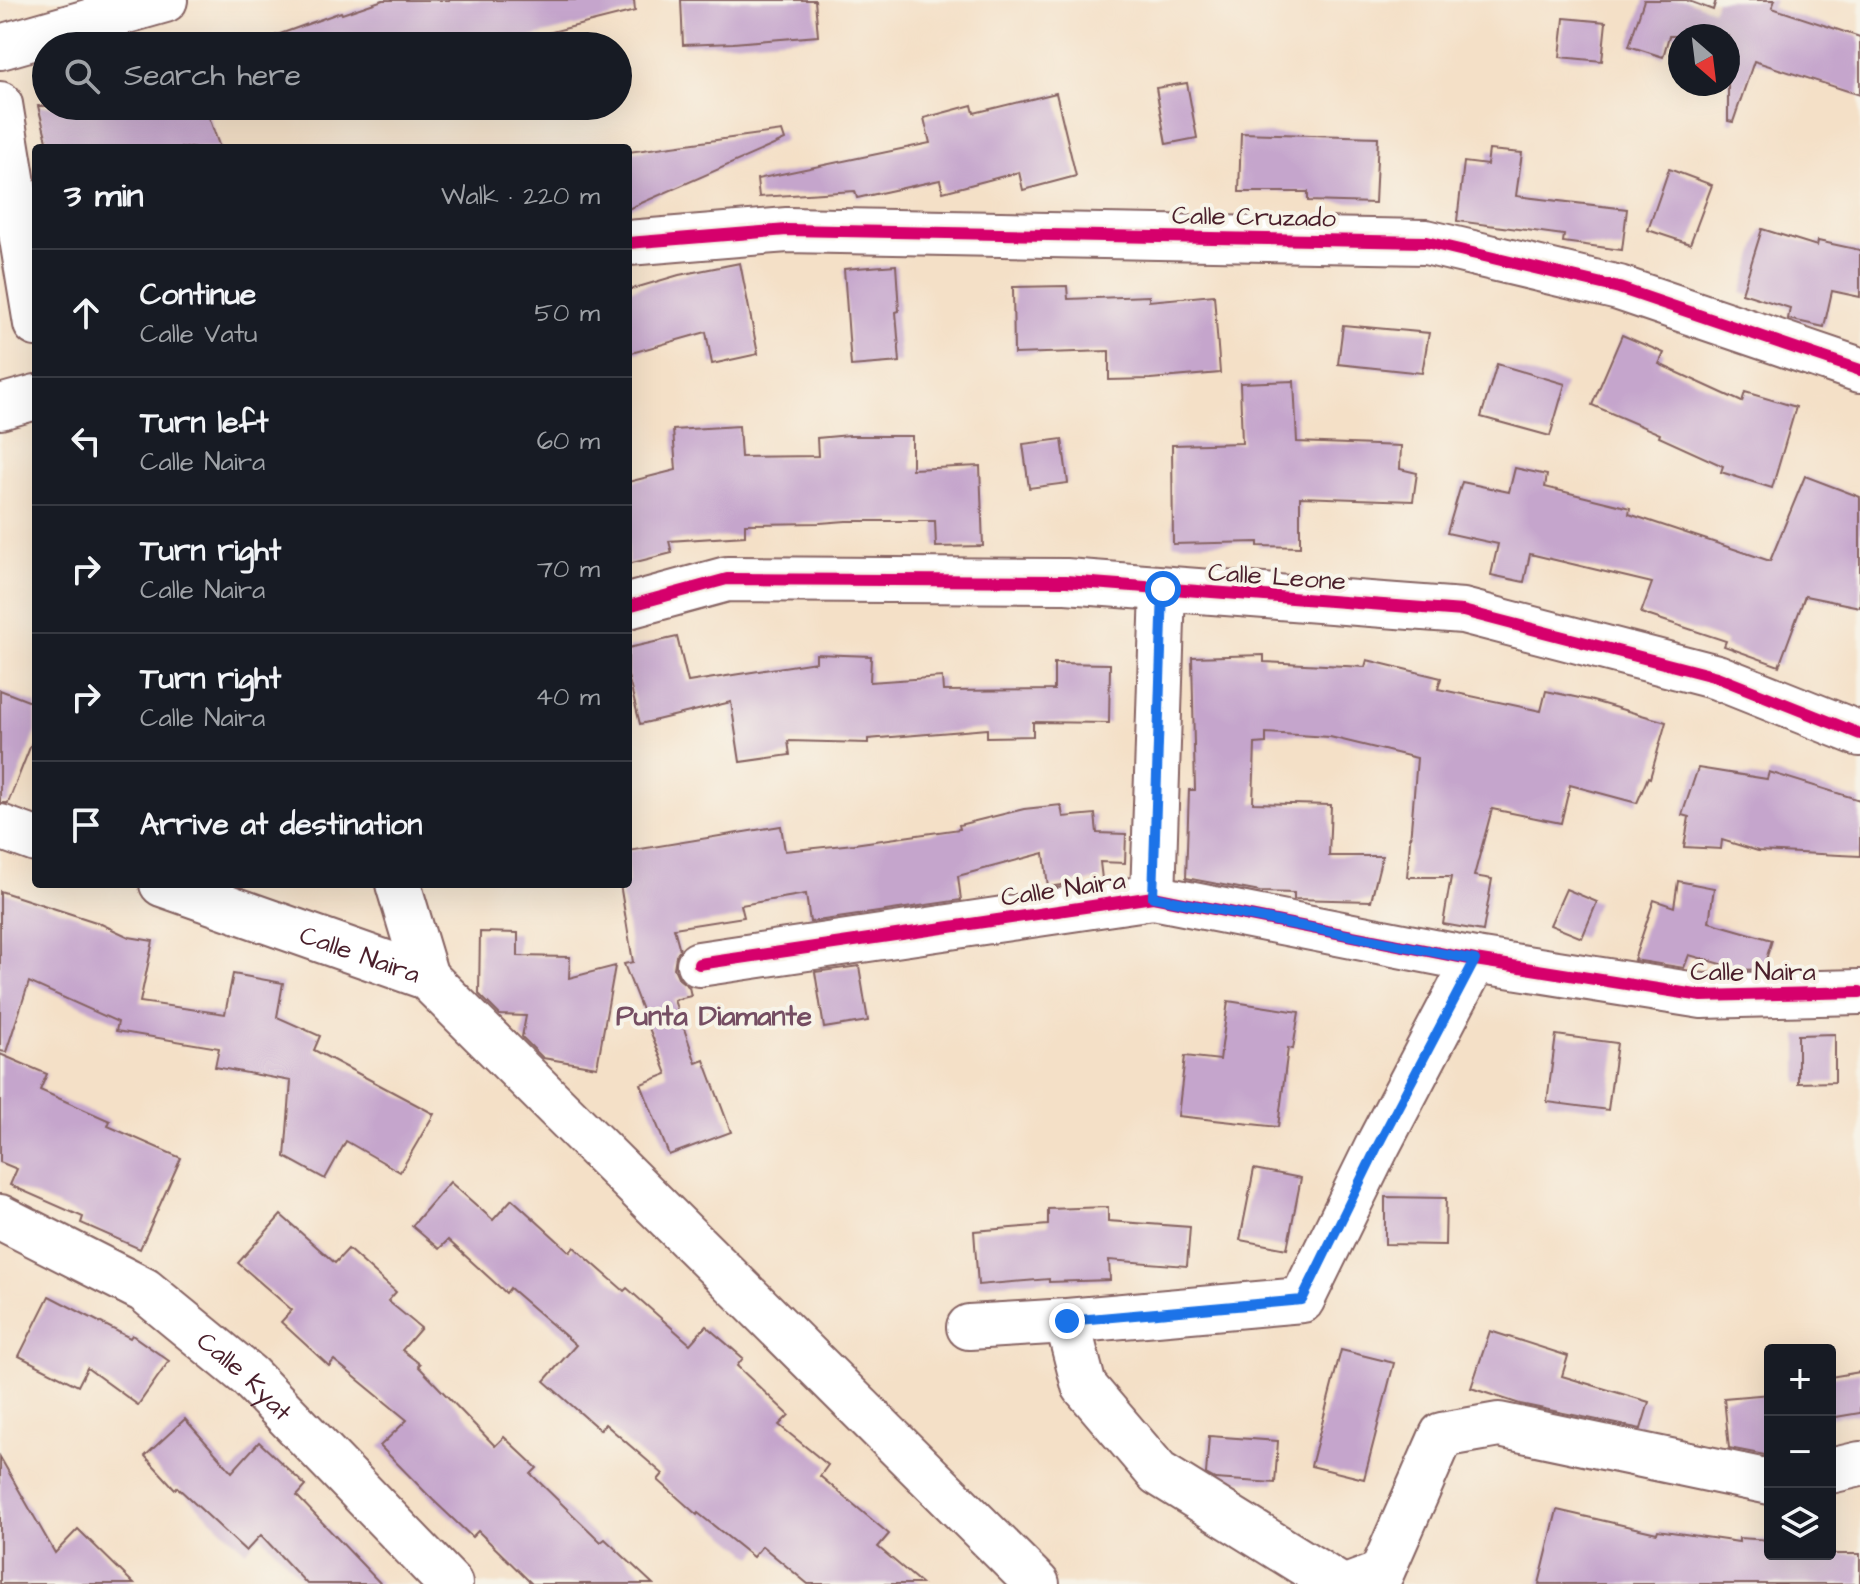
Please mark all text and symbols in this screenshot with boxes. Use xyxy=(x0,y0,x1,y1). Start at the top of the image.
north arrow xyxy=(1668,24,1740,96)
search box xyxy=(32,32,632,120)
icon: search xyxy=(60,54,104,98)
text: Search here xyxy=(124,55,301,97)
text: 3 min xyxy=(64,172,144,220)
text: Walk · 220 m xyxy=(441,178,600,214)
street label: Calle Cruzado xyxy=(1172,198,1337,236)
text: Continue xyxy=(140,274,256,316)
icon: ahead xyxy=(64,291,108,335)
text: 50 m xyxy=(535,295,600,331)
text: Calle Vatu xyxy=(140,316,258,352)
text: Turn left xyxy=(140,402,268,444)
icon: left xyxy=(64,419,108,463)
text: 60 m xyxy=(537,423,600,459)
text: Calle Naira xyxy=(140,444,265,480)
text: Turn right xyxy=(140,530,281,572)
icon: right xyxy=(64,547,108,591)
text: 70 m xyxy=(537,551,600,587)
street label: Calle Leone xyxy=(1207,554,1347,600)
route start xyxy=(1145,571,1181,607)
text: Calle Naira xyxy=(140,572,265,608)
text: Turn right xyxy=(140,658,281,700)
icon: right xyxy=(64,675,108,719)
text: 40 m xyxy=(535,679,600,715)
text: Calle Naira xyxy=(140,700,265,736)
icon: arrive xyxy=(64,803,108,847)
text: Arrive at destination xyxy=(140,804,422,846)
street label: Calle Naira xyxy=(999,862,1128,916)
street label: Calle Naira xyxy=(295,917,425,993)
street label: Calle Naira xyxy=(1690,954,1816,990)
district label: Punta Diamante xyxy=(616,997,812,1036)
route end xyxy=(1049,1303,1085,1339)
street label: Calle Kyat xyxy=(189,1323,300,1430)
map controls xyxy=(1764,1344,1836,1560)
button: + xyxy=(1764,1344,1836,1416)
button: − xyxy=(1764,1416,1836,1488)
button: layers xyxy=(1764,1488,1836,1560)

